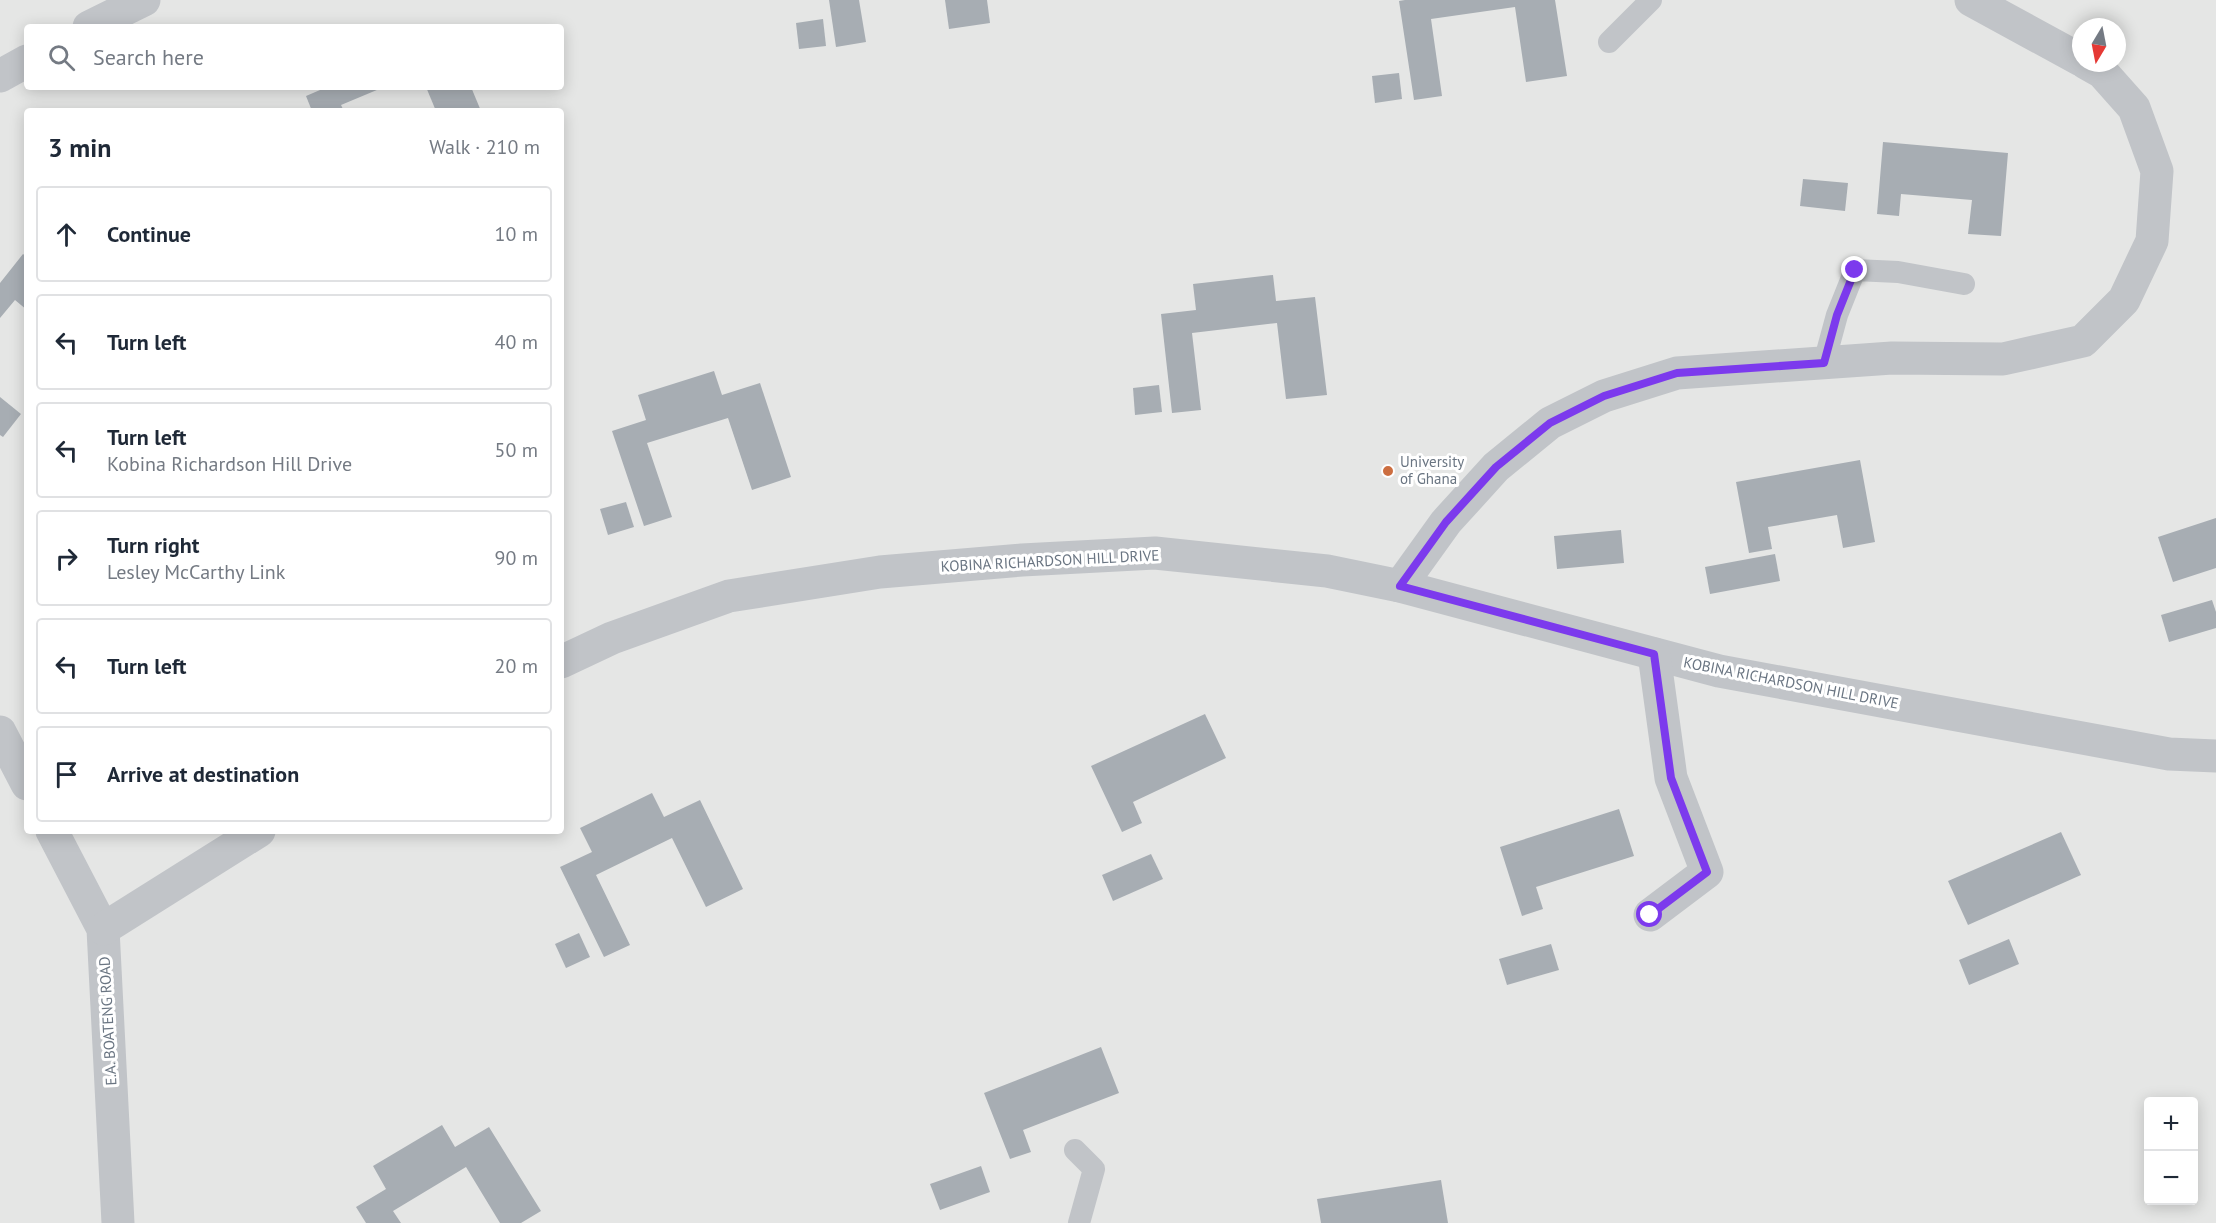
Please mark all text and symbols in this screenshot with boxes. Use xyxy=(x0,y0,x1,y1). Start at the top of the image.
north arrow xyxy=(2072,18,2126,72)
search box xyxy=(24,24,564,90)
icon: search xyxy=(45,41,78,74)
text: Search here xyxy=(93,43,204,71)
text: 3 min xyxy=(48,131,111,164)
text: Walk · 210 m xyxy=(429,134,540,160)
icon: ahead xyxy=(50,218,83,251)
text: Continue xyxy=(107,220,191,248)
text: 10 m xyxy=(495,221,538,247)
route end xyxy=(1841,256,1867,282)
icon: left xyxy=(50,326,83,359)
text: Turn left xyxy=(107,328,187,356)
text: 40 m xyxy=(495,329,538,355)
text: Turn left xyxy=(107,423,187,451)
icon: left xyxy=(50,434,83,467)
text: 50 m xyxy=(495,437,538,463)
text: Kobina Richardson Hill Drive xyxy=(107,451,352,477)
place label: University of Ghana xyxy=(1400,452,1464,488)
marker: University of Ghana xyxy=(1381,464,1395,478)
text: Turn right xyxy=(107,531,199,559)
icon: right xyxy=(50,542,83,575)
text: 90 m xyxy=(495,545,538,571)
street label: KOBINA RICHARDSON HILL DRIVE xyxy=(940,545,1160,576)
text: Lesley McCarthy Link xyxy=(107,559,285,585)
icon: left xyxy=(50,650,83,683)
text: Turn left xyxy=(107,652,187,680)
street label: KOBINA RICHARDSON HILL DRIVE xyxy=(1682,652,1900,713)
text: 20 m xyxy=(495,653,538,679)
icon: arrive xyxy=(50,758,83,791)
text: Arrive at destination xyxy=(107,760,299,788)
route start xyxy=(1636,901,1662,927)
street label: E.A. BOATENG ROAD xyxy=(95,956,120,1086)
map controls xyxy=(2144,1097,2198,1205)
button: + xyxy=(2144,1097,2198,1151)
button: − xyxy=(2144,1151,2198,1205)

